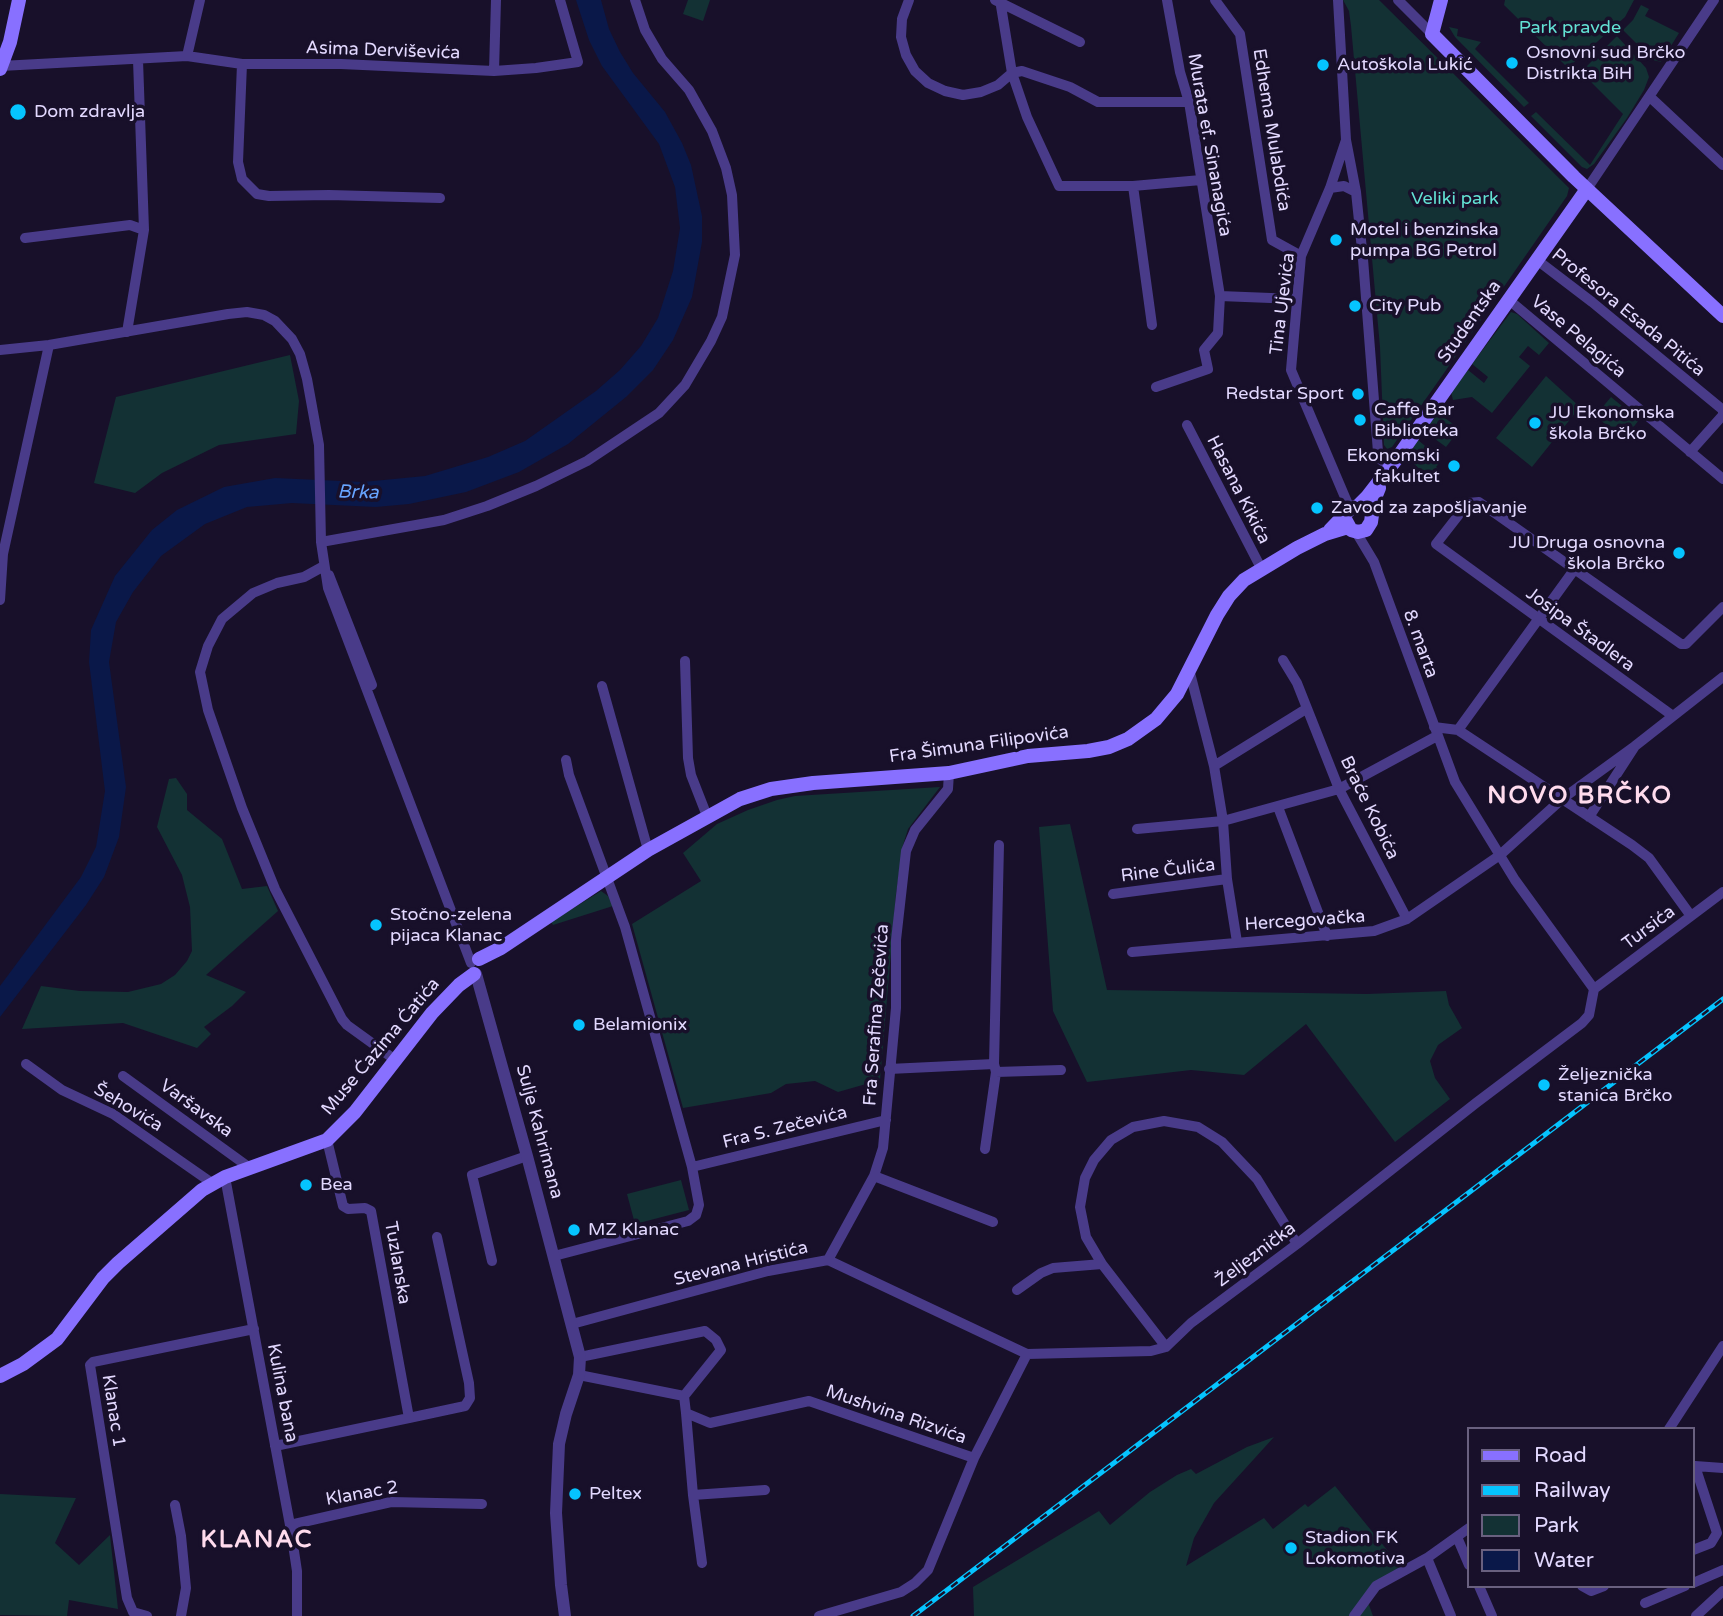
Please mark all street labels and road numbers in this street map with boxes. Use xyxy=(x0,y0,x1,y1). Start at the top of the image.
street label: Asima Derviševića xyxy=(305,38,461,64)
street label: Edhema Mulabdića xyxy=(1247,47,1295,213)
street label: Murata ef. Sinanagića xyxy=(1182,52,1236,238)
street label: Profesora Esada Pitića xyxy=(1547,244,1709,382)
street label: Tina Ujevića xyxy=(1266,252,1300,356)
street label: Studentska xyxy=(1434,276,1506,368)
street label: Vase Pelagića xyxy=(1526,291,1630,383)
street label: Hasana Kikića xyxy=(1201,432,1275,548)
street label: Josipa Štadlera xyxy=(1521,583,1639,677)
street label: 8. marta xyxy=(1398,607,1442,681)
street label: Fra Šimuna Filipovića xyxy=(888,722,1070,768)
street label: Braće Kobića xyxy=(1335,753,1403,863)
street label: Rine Čulića xyxy=(1120,854,1216,888)
street label: Tursića xyxy=(1618,901,1680,955)
street label: Hercegovačka xyxy=(1244,906,1366,936)
street label: Fra Serafina Zečevića xyxy=(860,923,894,1107)
street label: Muse Ćazima Ćatića xyxy=(317,974,445,1120)
street label: Sulje Kahrimana xyxy=(511,1063,567,1201)
street label: Varšavska xyxy=(155,1075,237,1143)
street label: Šehovića xyxy=(90,1079,166,1137)
street label: Fra S. Zečevića xyxy=(720,1102,850,1154)
street label: Željeznička xyxy=(1212,1218,1300,1292)
street label: Tuzlanska xyxy=(379,1220,415,1306)
street label: Stevana Hristića xyxy=(672,1237,810,1291)
street label: Kulina bana xyxy=(262,1342,302,1444)
street label: Klanac 1 xyxy=(97,1373,129,1449)
street label: Mushvina Rizvića xyxy=(823,1381,969,1449)
street label: Klanac 2 xyxy=(324,1477,400,1511)

